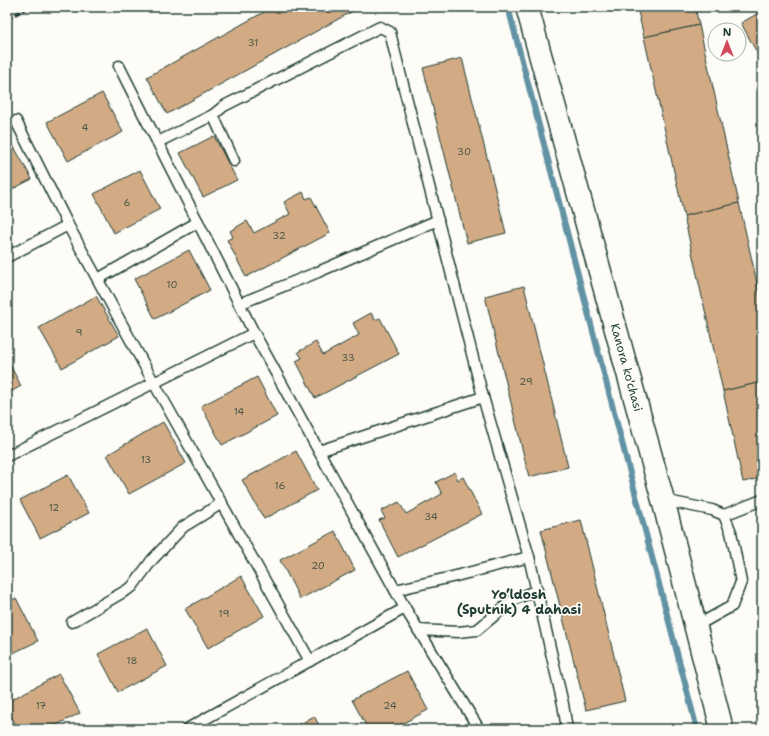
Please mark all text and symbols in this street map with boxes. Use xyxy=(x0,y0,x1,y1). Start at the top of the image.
north arrow xyxy=(707,22,747,62)
text: N xyxy=(723,25,732,40)
house number: 31 xyxy=(248,36,258,49)
house number: 4 xyxy=(82,121,89,134)
house number: 30 xyxy=(457,145,471,158)
house number: 6 xyxy=(124,196,131,209)
house number: 32 xyxy=(272,229,286,242)
house number: 10 xyxy=(167,278,177,291)
street label: Kanora ko'chasi xyxy=(607,322,646,413)
house number: 9 xyxy=(76,326,83,339)
house number: 33 xyxy=(341,351,355,364)
house number: 29 xyxy=(519,375,533,388)
house number: 14 xyxy=(234,405,244,418)
house number: 13 xyxy=(141,453,151,466)
house number: 16 xyxy=(275,479,285,492)
house number: 12 xyxy=(49,501,59,514)
house number: 34 xyxy=(424,510,438,523)
house number: 20 xyxy=(311,559,325,572)
district label: Yo‘ldosh (Sputnik) 4 dahasi xyxy=(457,586,581,618)
house number: 19 xyxy=(219,607,229,620)
house number: 18 xyxy=(126,654,138,667)
house number: 17 xyxy=(36,699,46,712)
house number: 24 xyxy=(383,699,397,712)

